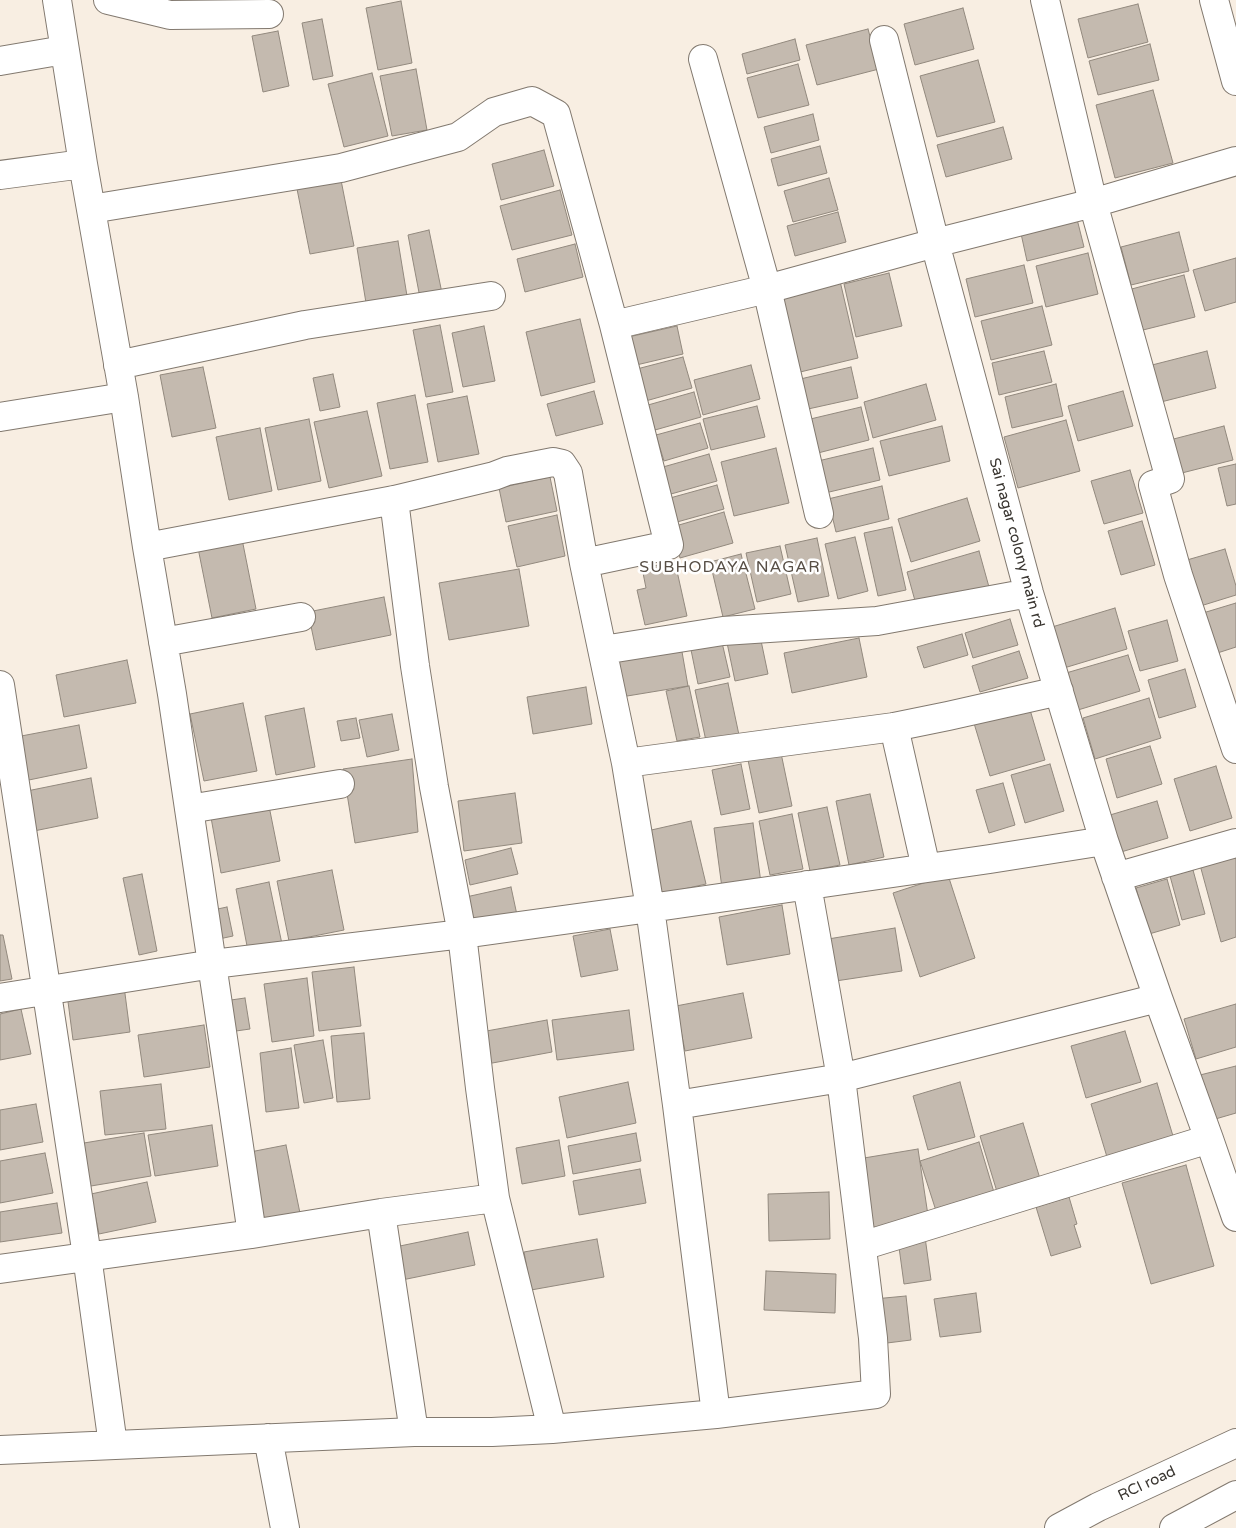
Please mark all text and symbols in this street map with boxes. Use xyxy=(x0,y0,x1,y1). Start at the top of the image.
street label: Sai nagar colony main rd xyxy=(985,456,1047,630)
district label: SUBHODAYA NAGAR xyxy=(637,558,823,578)
street label: RCI road xyxy=(1115,1463,1179,1505)

